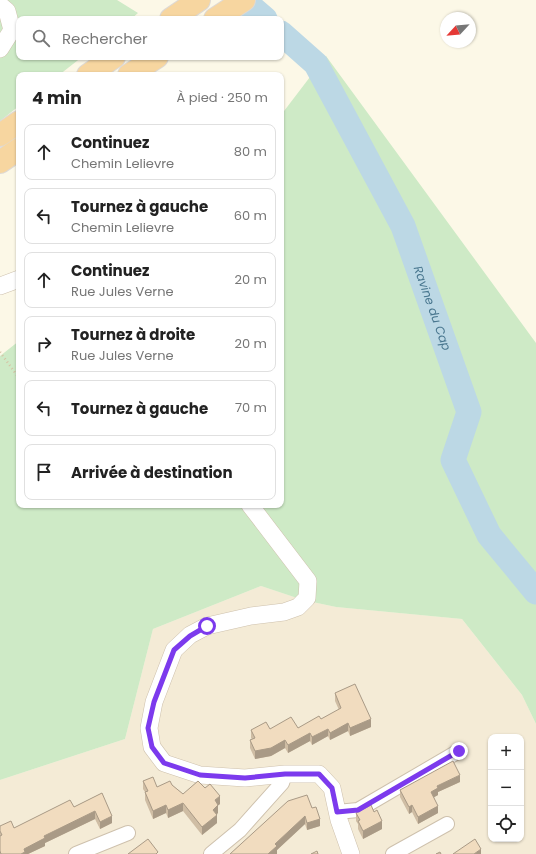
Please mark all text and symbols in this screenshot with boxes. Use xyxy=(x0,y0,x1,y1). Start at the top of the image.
north arrow xyxy=(440,12,476,48)
search box xyxy=(16,16,284,60)
icon: search xyxy=(30,27,52,49)
text: Rechercher xyxy=(62,28,148,49)
text: 4 min xyxy=(32,86,82,110)
text: À pied · 250 m xyxy=(177,88,268,107)
text: Continuez xyxy=(71,132,150,153)
icon: ahead xyxy=(33,141,55,163)
text: 80 m xyxy=(234,142,267,161)
text: Chemin Lelievre xyxy=(71,154,174,173)
text: Tournez à gauche xyxy=(71,196,208,217)
icon: left xyxy=(33,205,55,227)
text: 60 m xyxy=(234,206,267,225)
text: Chemin Lelievre xyxy=(71,218,174,237)
text: Continuez xyxy=(71,260,150,281)
water label: Ravine du Cap xyxy=(410,264,456,353)
icon: ahead xyxy=(33,269,55,291)
text: 20 m xyxy=(234,270,267,289)
text: Rue Jules Verne xyxy=(71,282,174,301)
text: Tournez à droite xyxy=(71,324,195,345)
icon: right xyxy=(33,333,55,355)
text: 20 m xyxy=(234,334,267,353)
text: Rue Jules Verne xyxy=(71,346,174,365)
icon: left xyxy=(33,397,55,419)
text: Tournez à gauche xyxy=(71,398,208,419)
text: 70 m xyxy=(235,398,267,417)
icon: arrive xyxy=(33,461,55,483)
text: Arrivée à destination xyxy=(71,462,233,483)
route start xyxy=(198,617,216,635)
map controls xyxy=(488,734,524,842)
button: + xyxy=(488,734,524,770)
route end xyxy=(450,742,468,760)
button: − xyxy=(488,770,524,806)
button: locate xyxy=(488,806,524,842)

